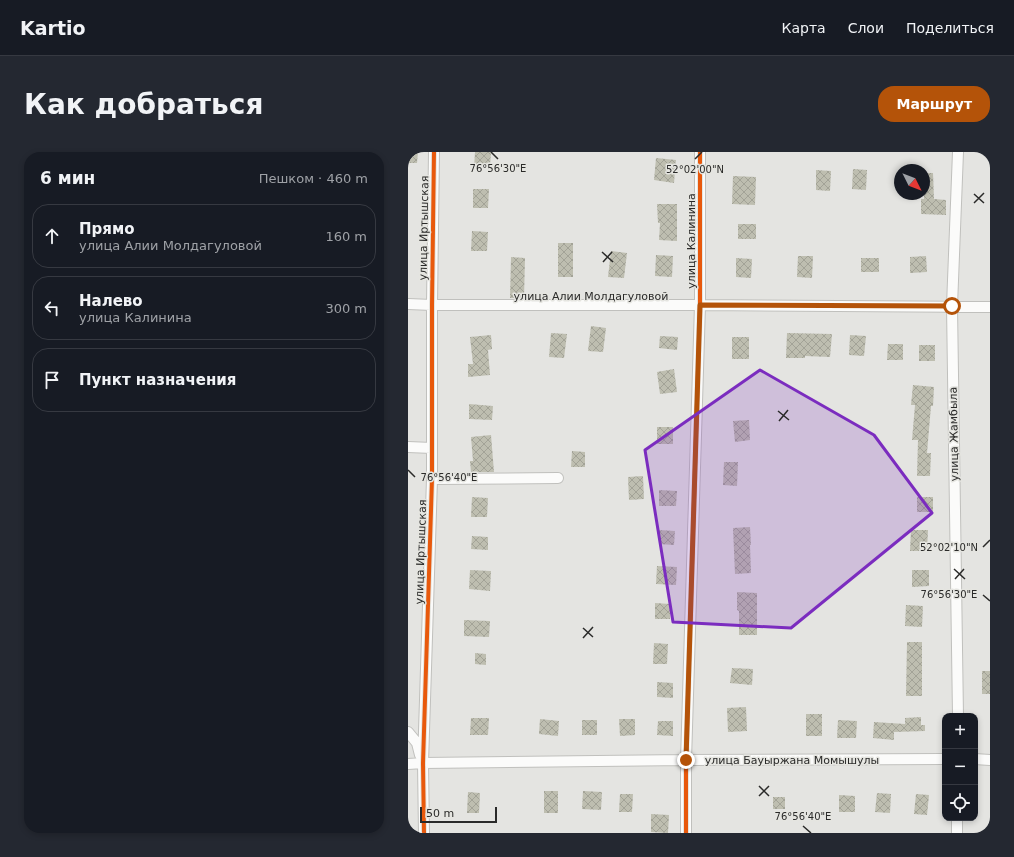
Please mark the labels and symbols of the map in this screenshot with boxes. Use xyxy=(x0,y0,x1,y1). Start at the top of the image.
text: 76°56'30"E xyxy=(470,163,526,174)
text: 52°02'00"N xyxy=(666,164,724,175)
north arrow xyxy=(894,164,930,200)
street label: улица Иртышская xyxy=(417,175,431,281)
street label: улица Калинина xyxy=(685,193,698,289)
street label: улица Алии Молдагуловой xyxy=(514,290,668,303)
route start xyxy=(943,297,961,315)
street label: улица Жамбыла xyxy=(947,387,961,481)
text: 76°56'40"E xyxy=(421,472,477,483)
street label: улица Иртышская xyxy=(413,499,429,605)
text: 52°02'10"N xyxy=(920,542,978,553)
text: 76°56'30"E xyxy=(921,589,977,600)
route end xyxy=(677,751,695,769)
street label: улица Бауыржана Момышулы xyxy=(705,754,879,767)
scale bar xyxy=(420,805,497,824)
text: 76°56'40"E xyxy=(775,811,831,822)

